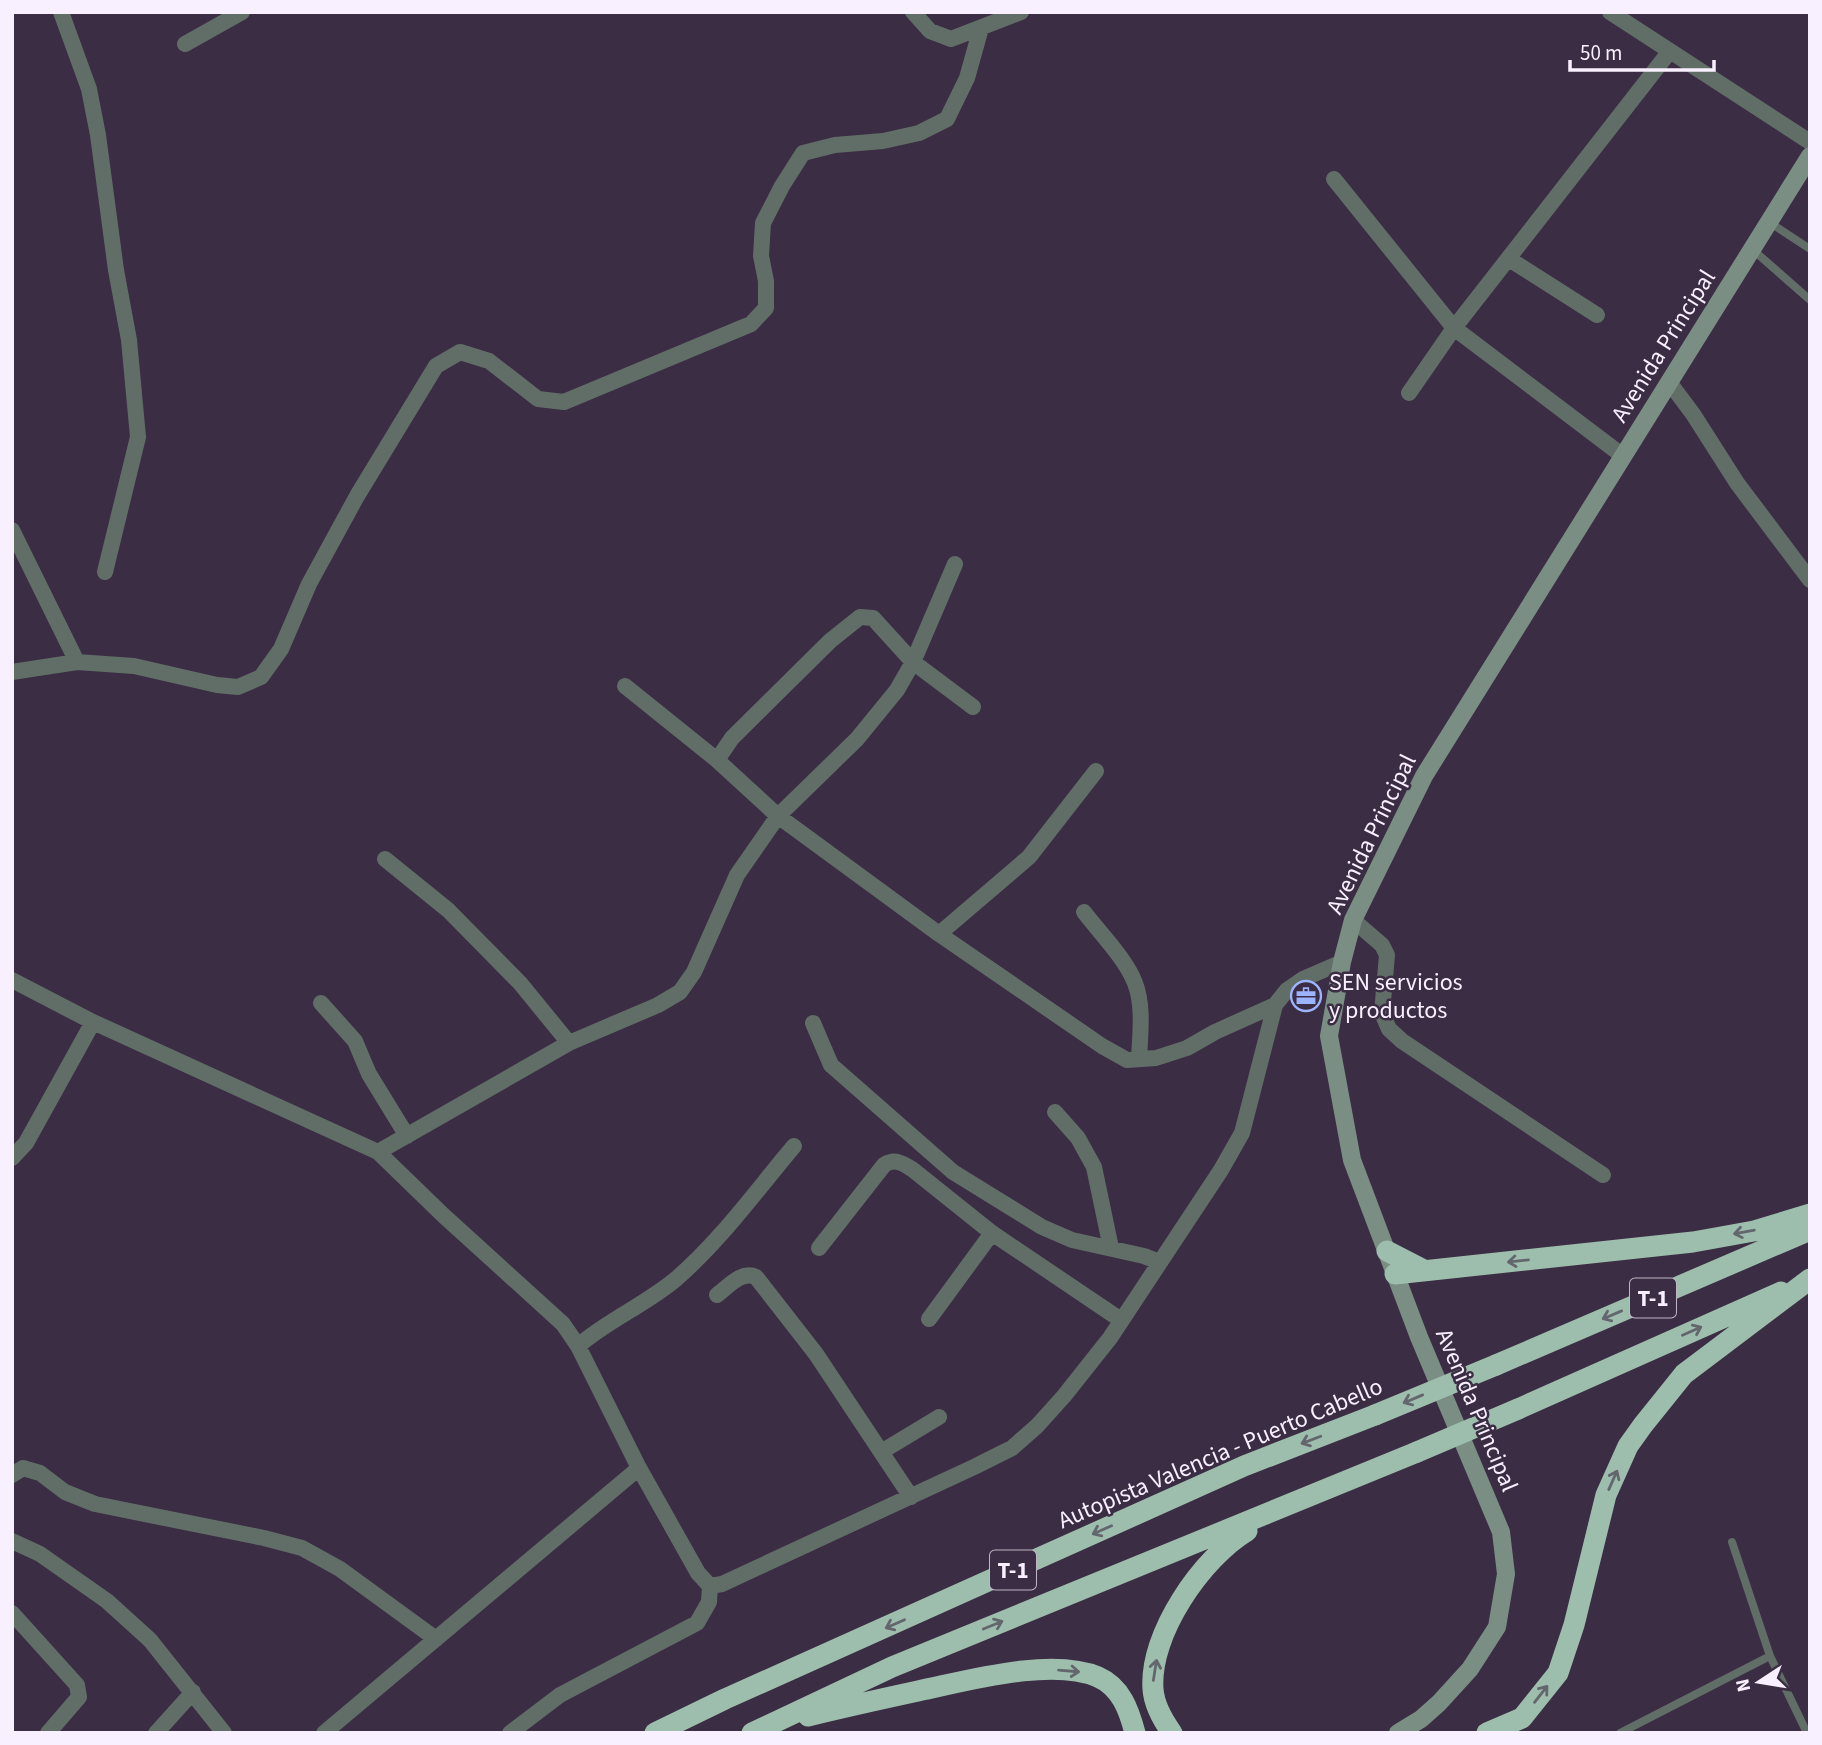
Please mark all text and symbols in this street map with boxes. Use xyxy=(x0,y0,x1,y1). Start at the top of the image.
scale bar xyxy=(1570,28,1714,72)
text: 50 m xyxy=(1580,38,1622,68)
street label: Avenida Principal xyxy=(1602,263,1724,429)
street label: Avenida Principal xyxy=(1318,748,1425,920)
place label: SEN servicios y productos xyxy=(1329,965,1463,1028)
office icon: SEN servicios y productos xyxy=(1289,979,1323,1013)
one-way arrow xyxy=(1733,1226,1756,1240)
one-way arrow xyxy=(1508,1255,1530,1268)
road number: T-1 xyxy=(1630,1278,1676,1317)
one-way arrow xyxy=(1602,1309,1623,1322)
street label: Avenida Principal xyxy=(1426,1323,1527,1497)
one-way arrow xyxy=(1681,1324,1702,1337)
street label: Autopista Valencia - Puerto Cabello xyxy=(1052,1369,1388,1538)
one-way arrow xyxy=(1403,1394,1424,1407)
one-way arrow xyxy=(1301,1434,1323,1447)
one-way arrow xyxy=(1607,1470,1620,1492)
one-way arrow xyxy=(1092,1524,1114,1537)
road number: T-1 xyxy=(990,1550,1036,1590)
one-way arrow xyxy=(885,1617,906,1631)
one-way arrow xyxy=(982,1618,1004,1631)
north arrow xyxy=(1724,1647,1794,1717)
one-way arrow xyxy=(1149,1659,1162,1681)
one-way arrow xyxy=(1057,1665,1080,1678)
text: N xyxy=(1729,1676,1758,1694)
one-way arrow xyxy=(1533,1685,1548,1704)

